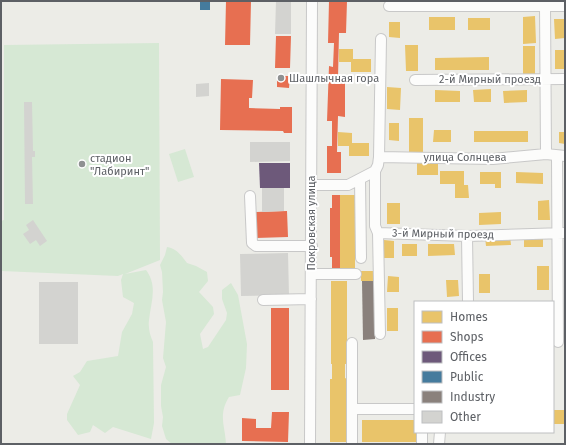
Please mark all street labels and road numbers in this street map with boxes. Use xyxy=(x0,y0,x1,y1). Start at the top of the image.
street label: 2-й Мирный проезд xyxy=(439,73,541,86)
street label: улица Солнцева xyxy=(423,151,507,164)
street label: Покровская улица xyxy=(305,175,318,271)
street label: 3-й Мирный проезд xyxy=(392,227,494,241)

